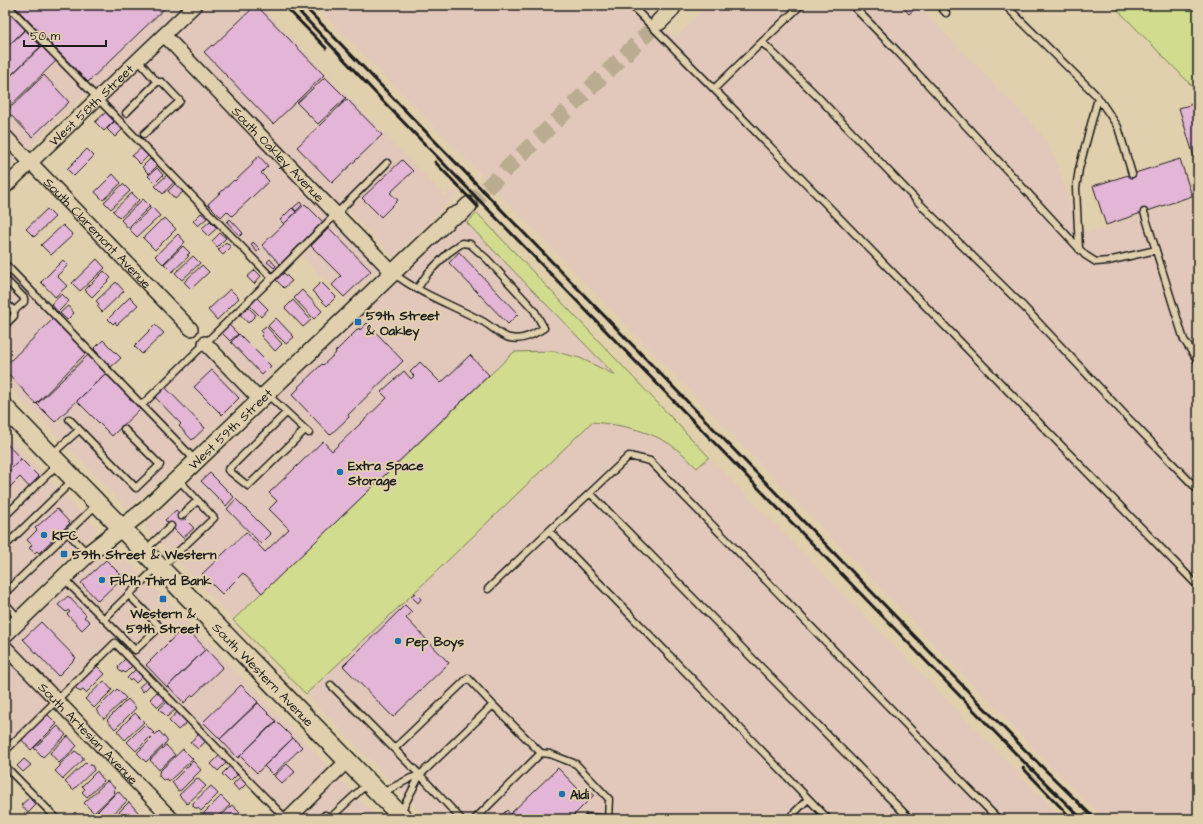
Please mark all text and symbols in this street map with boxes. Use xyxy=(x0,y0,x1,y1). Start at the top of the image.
scale bar xyxy=(24,22,106,48)
text: 50 m xyxy=(30,28,61,45)
street label: West 58th Street xyxy=(45,60,138,150)
street label: South Oakley Avenue xyxy=(227,103,328,206)
street label: South Claremont Avenue xyxy=(39,174,155,293)
place label: 59th Street & Oakley xyxy=(365,307,440,341)
marker: 59th Street & Oakley xyxy=(353,317,363,327)
street label: West 59th Street xyxy=(185,384,277,474)
place label: Extra Space Storage xyxy=(347,457,424,492)
marker: Extra Space Storage xyxy=(335,467,345,477)
place label: KFC xyxy=(52,527,79,545)
marker: KFC xyxy=(39,530,49,540)
place label: 59th Street & Western xyxy=(72,546,217,564)
marker: 59th Street & Western xyxy=(59,549,69,559)
place label: Fifth Third Bank xyxy=(110,572,212,590)
marker: Fifth Third Bank xyxy=(97,575,107,585)
marker: Western & 59th Street xyxy=(158,594,168,604)
place label: Western & 59th Street xyxy=(126,605,201,638)
street label: South Western Avenue xyxy=(208,619,317,731)
place label: Pep Boys xyxy=(406,633,464,652)
marker: Pep Boys xyxy=(393,636,403,646)
street label: South Artesian Avenue xyxy=(34,679,142,789)
place label: Aldi xyxy=(570,786,590,804)
marker: Aldi xyxy=(557,789,567,799)

